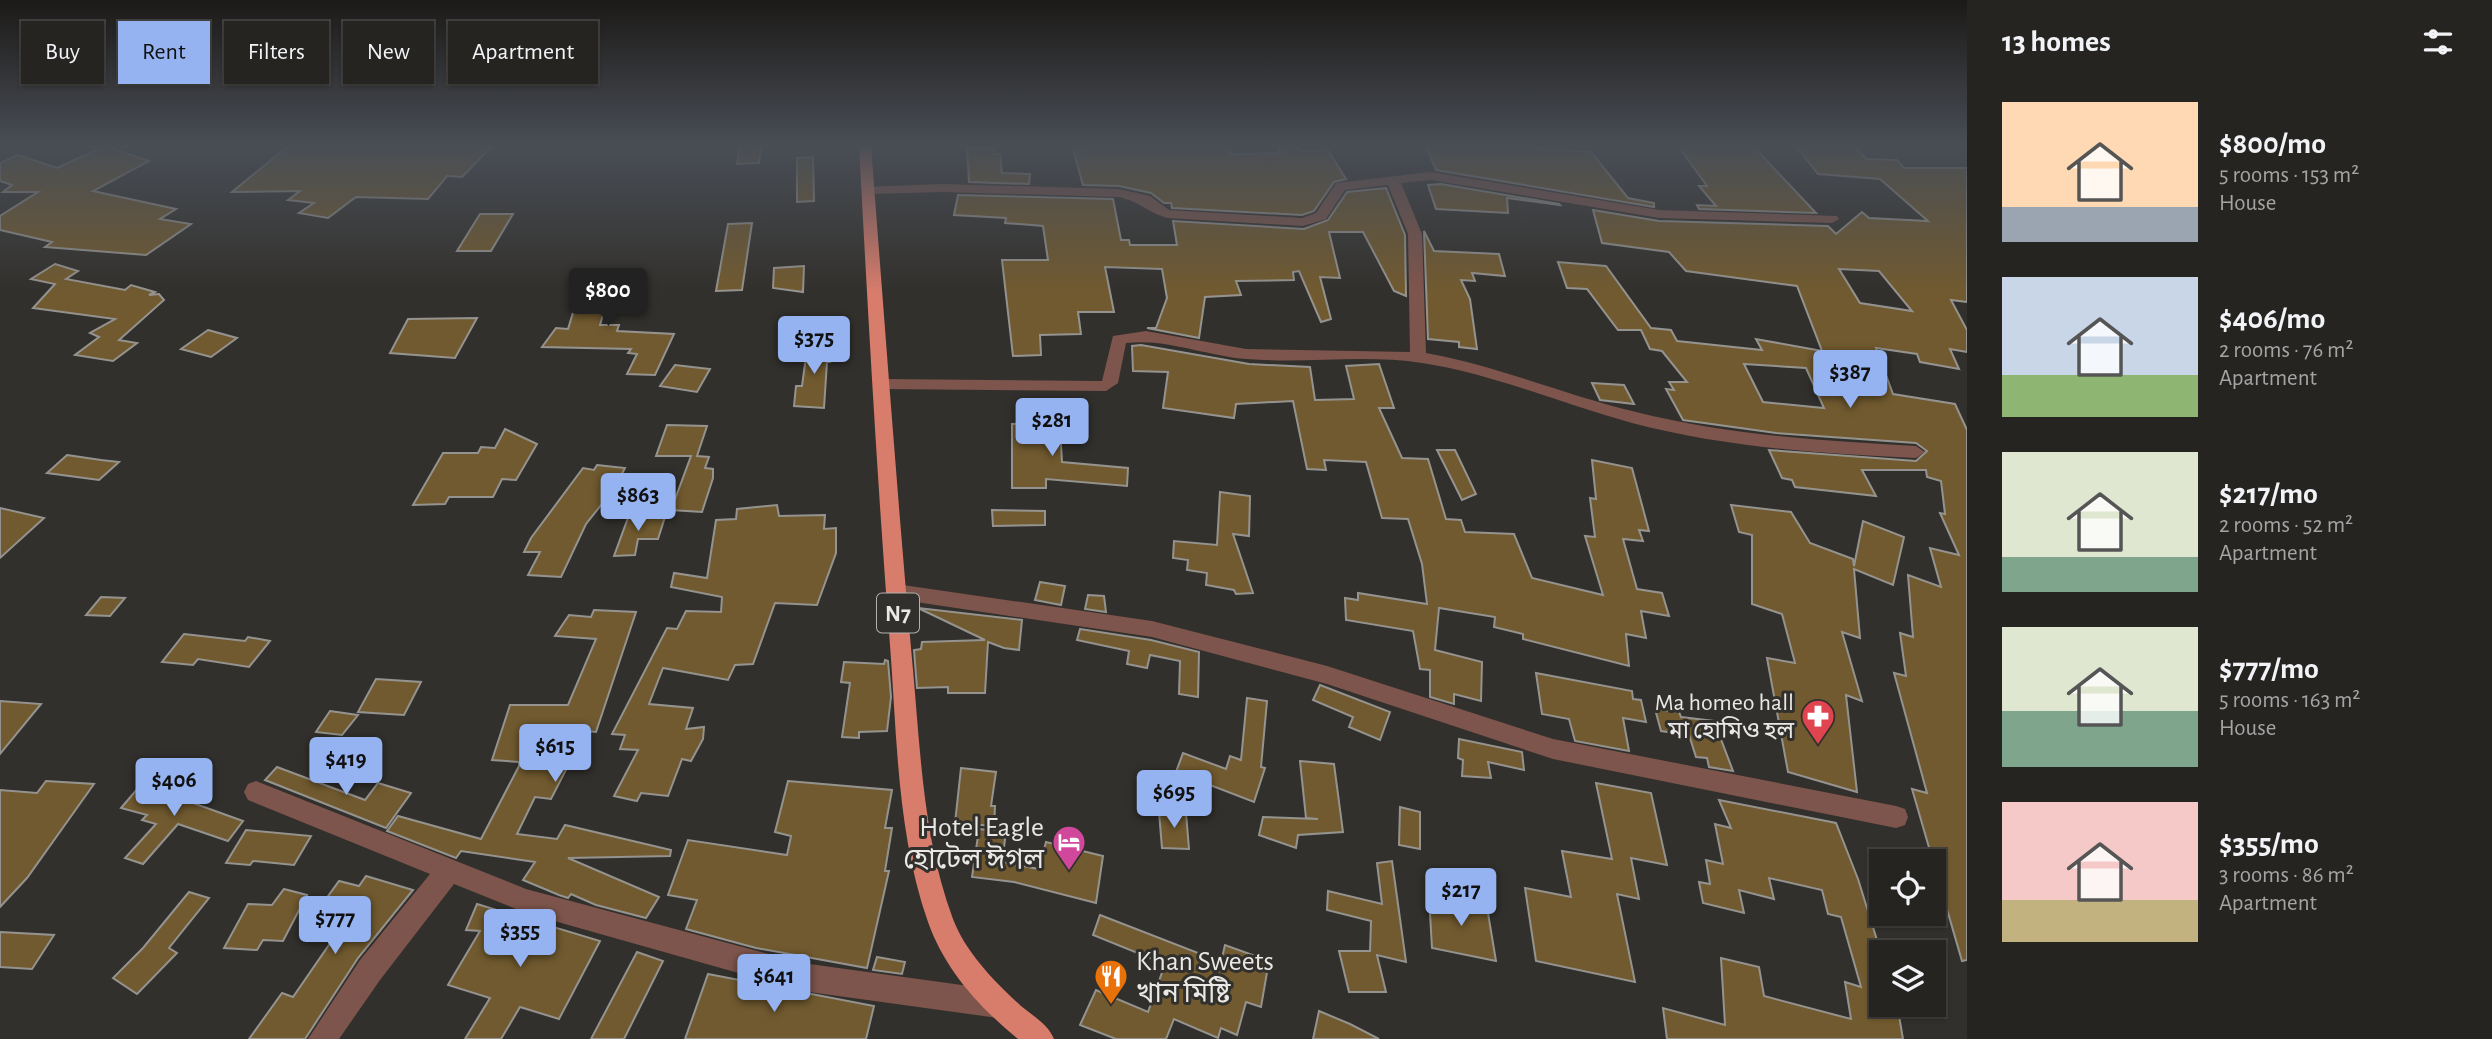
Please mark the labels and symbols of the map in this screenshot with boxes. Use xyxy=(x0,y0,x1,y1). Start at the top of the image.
pin: $800 xyxy=(567,268,649,328)
pin: $375 xyxy=(773,316,855,376)
pin: $387 xyxy=(1809,350,1891,410)
pin: $281 xyxy=(1011,398,1093,458)
pin: $863 xyxy=(597,474,679,533)
road number: N7 xyxy=(877,594,919,632)
place label: Ma homeo hall মা হোমিও হল xyxy=(1655,691,1794,743)
pharmacy icon: Ma homeo hall মা হোমিও হল xyxy=(1799,697,1837,746)
pin: $615 xyxy=(514,724,596,784)
pin: $419 xyxy=(305,738,387,797)
pin: $406 xyxy=(133,758,215,818)
pin: $695 xyxy=(1133,770,1215,830)
place label: Hotel Eagle হোটেল ঈগল xyxy=(903,814,1045,874)
hotel icon: Hotel Eagle হোটেল ঈগল xyxy=(1050,823,1088,872)
pin: $217 xyxy=(1420,869,1502,928)
pin: $777 xyxy=(294,897,376,956)
pin: $355 xyxy=(479,909,561,969)
place label: Khan Sweets খান মিষ্টি xyxy=(1136,948,1274,1008)
pin: $641 xyxy=(733,954,815,1014)
restaurant icon: Khan Sweets খান মিষ্টি xyxy=(1092,957,1130,1006)

